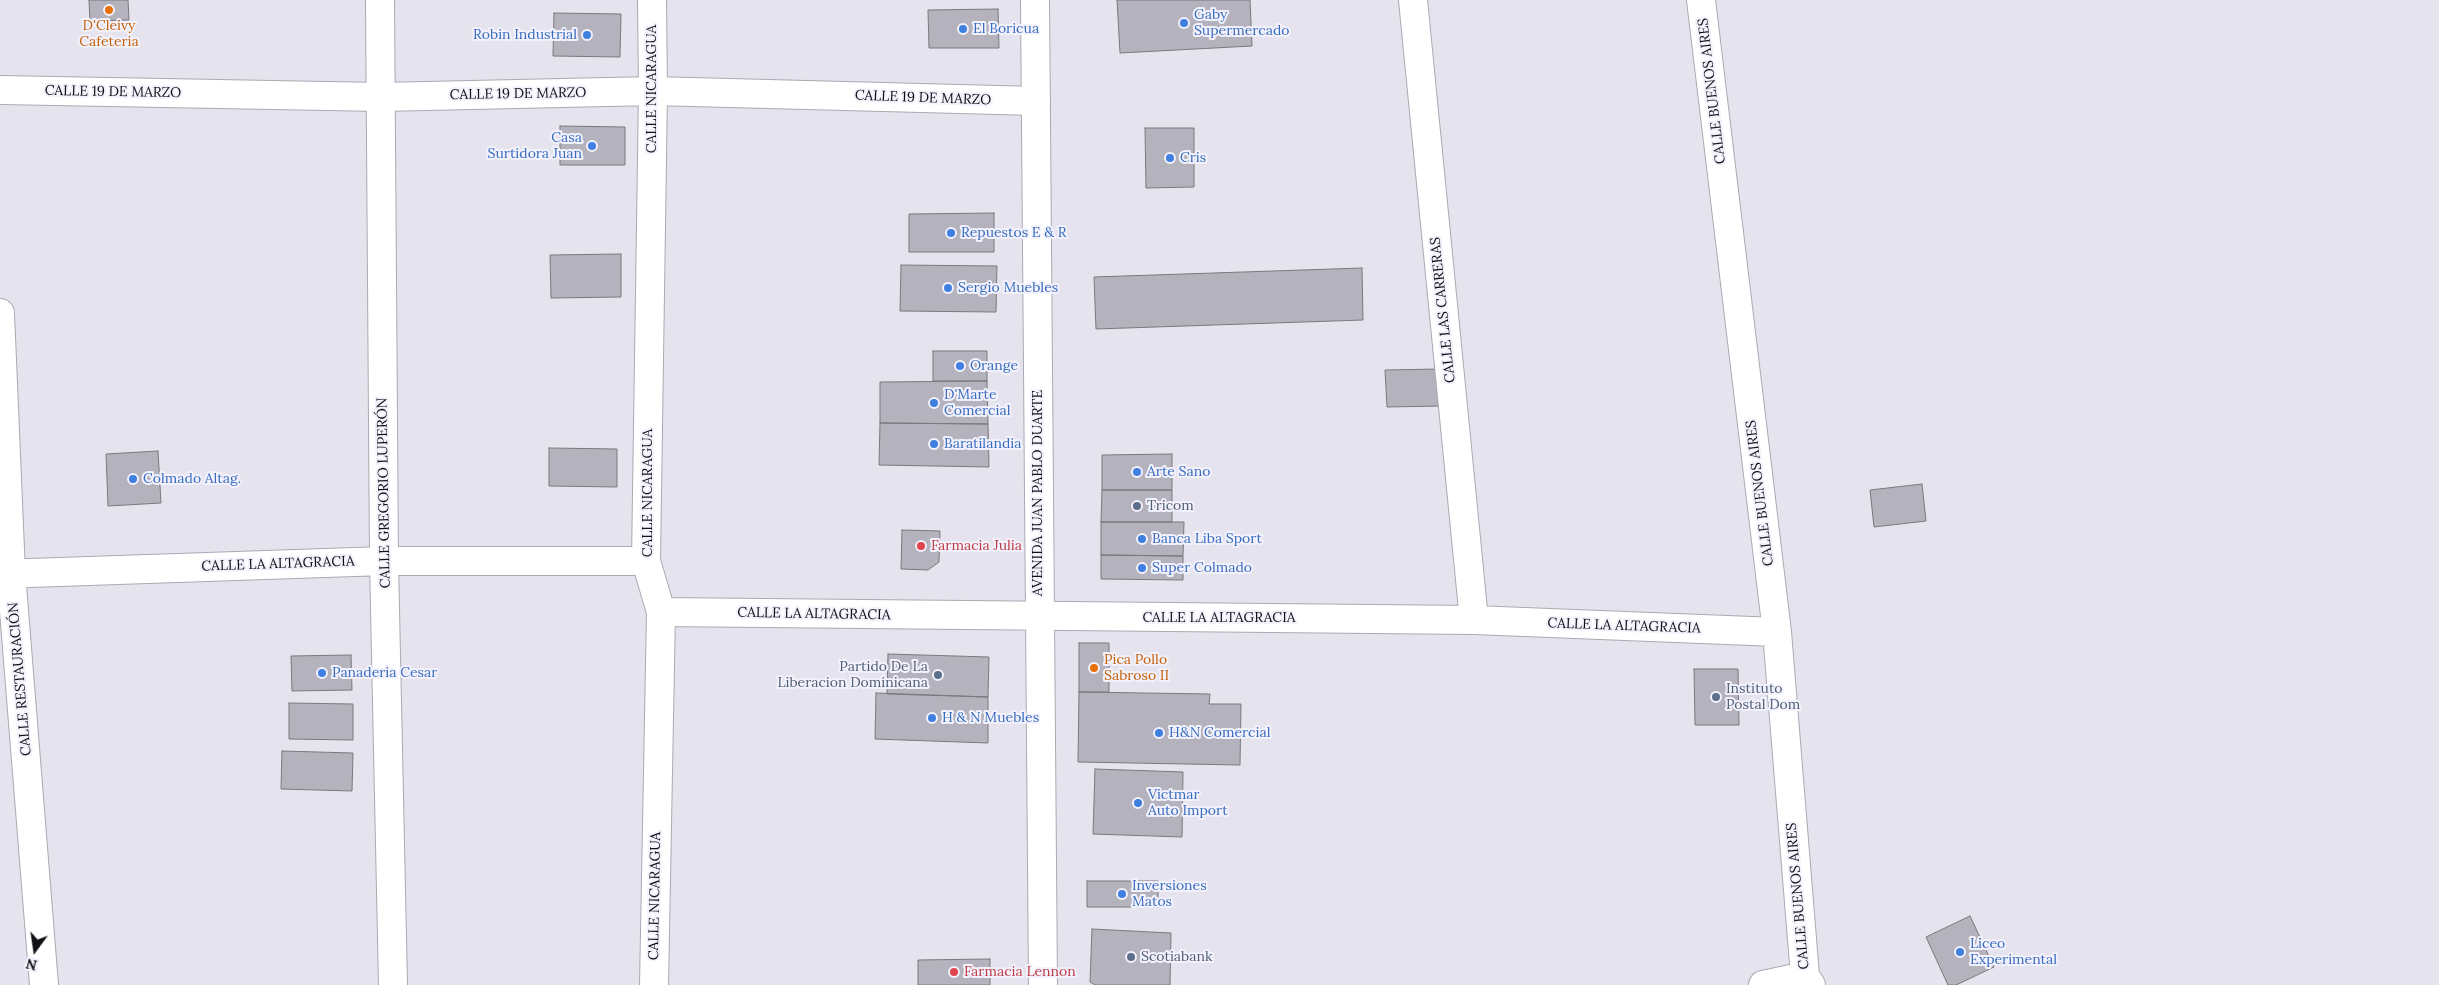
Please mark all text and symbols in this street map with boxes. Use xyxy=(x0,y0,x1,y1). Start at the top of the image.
marker: D'Cleivy Cafeteria xyxy=(103,4,115,16)
place label: Gaby Supermercado xyxy=(1194,7,1289,40)
marker: Gaby Supermercado xyxy=(1178,17,1190,29)
street label: CALLE BUENOS AIRES xyxy=(1695,17,1729,165)
place label: D'Cleivy Cafeteria xyxy=(79,18,139,50)
place label: El Boricua xyxy=(973,21,1039,37)
marker: El Boricua xyxy=(957,23,969,35)
street label: CALLE NICARAGUA xyxy=(644,25,660,153)
place label: Robin Industrial xyxy=(473,27,577,43)
marker: Robin Industrial xyxy=(581,29,593,41)
street label: CALLE 19 DE MARZO xyxy=(45,82,181,102)
street label: CALLE 19 DE MARZO xyxy=(450,84,586,104)
street label: CALLE 19 DE MARZO xyxy=(854,87,992,109)
place label: Casa Surtidora Juan xyxy=(488,130,582,162)
marker: Casa Surtidora Juan xyxy=(586,140,598,152)
place label: Cris xyxy=(1180,150,1206,166)
marker: Cris xyxy=(1164,152,1176,164)
place label: Repuestos E & R xyxy=(961,225,1066,241)
marker: Repuestos E & R xyxy=(945,227,957,239)
street label: CALLE LAS CARRERAS xyxy=(1427,236,1459,384)
place label: Sergio Muebles xyxy=(958,280,1058,296)
marker: Sergio Muebles xyxy=(942,282,954,294)
place label: Orange xyxy=(970,358,1018,374)
marker: Orange xyxy=(954,360,966,372)
place label: D'Marte Comercial xyxy=(944,387,1010,420)
street label: AVENIDA JUAN PABLO DUARTE xyxy=(1030,390,1046,596)
street label: CALLE GREGORIO LUPERÓN xyxy=(374,397,394,589)
marker: D'Marte Comercial xyxy=(928,397,940,409)
street label: CALLE BUENOS AIRES xyxy=(1743,419,1777,567)
street label: CALLE NICARAGUA xyxy=(640,429,656,557)
place label: Baratilandia xyxy=(944,436,1021,452)
marker: Baratilandia xyxy=(928,438,940,450)
place label: Arte Sano xyxy=(1147,464,1210,480)
marker: Arte Sano xyxy=(1131,466,1143,478)
place label: Colmado Altag. xyxy=(143,471,241,487)
marker: Colmado Altag. xyxy=(127,473,139,485)
place label: Tricom xyxy=(1147,498,1194,514)
marker: Tricom xyxy=(1131,500,1143,512)
place label: Banca Liba Sport xyxy=(1152,531,1262,547)
marker: Banca Liba Sport xyxy=(1136,533,1148,545)
place label: Farmacia Julia xyxy=(931,538,1022,554)
marker: Farmacia Julia xyxy=(915,540,927,552)
street label: CALLE LA ALTAGRACIA xyxy=(201,553,355,575)
place label: Super Colmado xyxy=(1152,560,1252,576)
marker: Super Colmado xyxy=(1136,562,1148,574)
street label: CALLE RESTAURACIÓN xyxy=(5,601,35,757)
street label: CALLE LA ALTAGRACIA xyxy=(737,604,891,624)
street label: CALLE LA ALTAGRACIA xyxy=(1142,610,1296,626)
street label: CALLE LA ALTAGRACIA xyxy=(1547,615,1701,637)
place label: Pica Pollo Sabroso II xyxy=(1104,652,1169,684)
place label: Partido De La Liberacion Dominicana xyxy=(777,659,928,692)
marker: Pica Pollo Sabroso II xyxy=(1088,662,1100,674)
place label: Panaderia Cesar xyxy=(332,665,437,681)
marker: Panaderia Cesar xyxy=(316,667,328,679)
marker: Partido De La Liberacion Dominicana xyxy=(932,669,944,681)
place label: Instituto Postal Dom xyxy=(1726,681,1800,714)
marker: Instituto Postal Dom xyxy=(1710,691,1722,703)
place label: H & N Muebles xyxy=(942,710,1039,726)
marker: H & N Muebles xyxy=(926,712,938,724)
place label: H&N Comercial xyxy=(1169,725,1270,741)
marker: H&N Comercial xyxy=(1153,727,1165,739)
place label: Victmar Auto Import xyxy=(1148,787,1228,820)
marker: Victmar Auto Import xyxy=(1132,797,1144,809)
street label: CALLE BUENOS AIRES xyxy=(1783,822,1813,970)
street label: CALLE NICARAGUA xyxy=(645,832,665,960)
place label: Inversiones Matos xyxy=(1132,878,1207,910)
marker: Inversiones Matos xyxy=(1116,888,1128,900)
north arrow xyxy=(10,925,60,975)
place label: Liceo Experimental xyxy=(1970,936,2057,969)
marker: Liceo Experimental xyxy=(1954,946,1966,958)
place label: Scotiabank xyxy=(1141,949,1212,965)
marker: Scotiabank xyxy=(1125,951,1137,963)
text: N xyxy=(24,955,39,975)
place label: Farmacia Lennon xyxy=(964,964,1076,980)
marker: Farmacia Lennon xyxy=(948,966,960,978)

